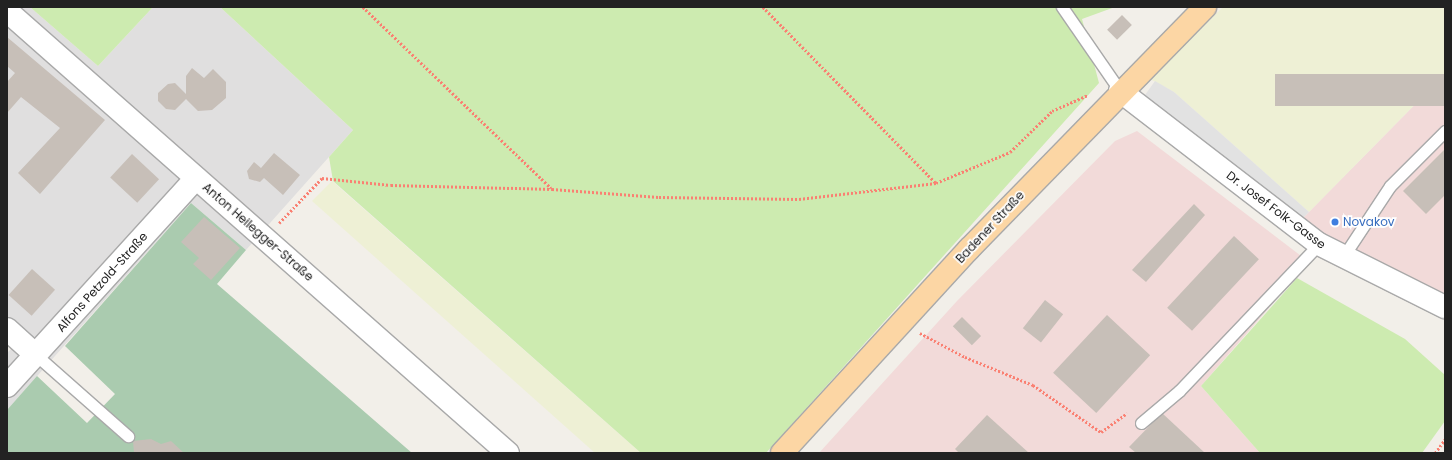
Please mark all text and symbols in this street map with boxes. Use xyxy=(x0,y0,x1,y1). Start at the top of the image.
street label: Dr. Josef Folk-Gasse xyxy=(1224,168,1328,252)
street label: Anton Heilegger-Straße xyxy=(200,180,316,284)
street label: Badener Straße xyxy=(953,188,1027,266)
place label: Novakov xyxy=(1343,215,1395,229)
marker: Novakov xyxy=(1330,217,1340,227)
street label: Alfons Petzold-Straße xyxy=(53,229,151,335)

